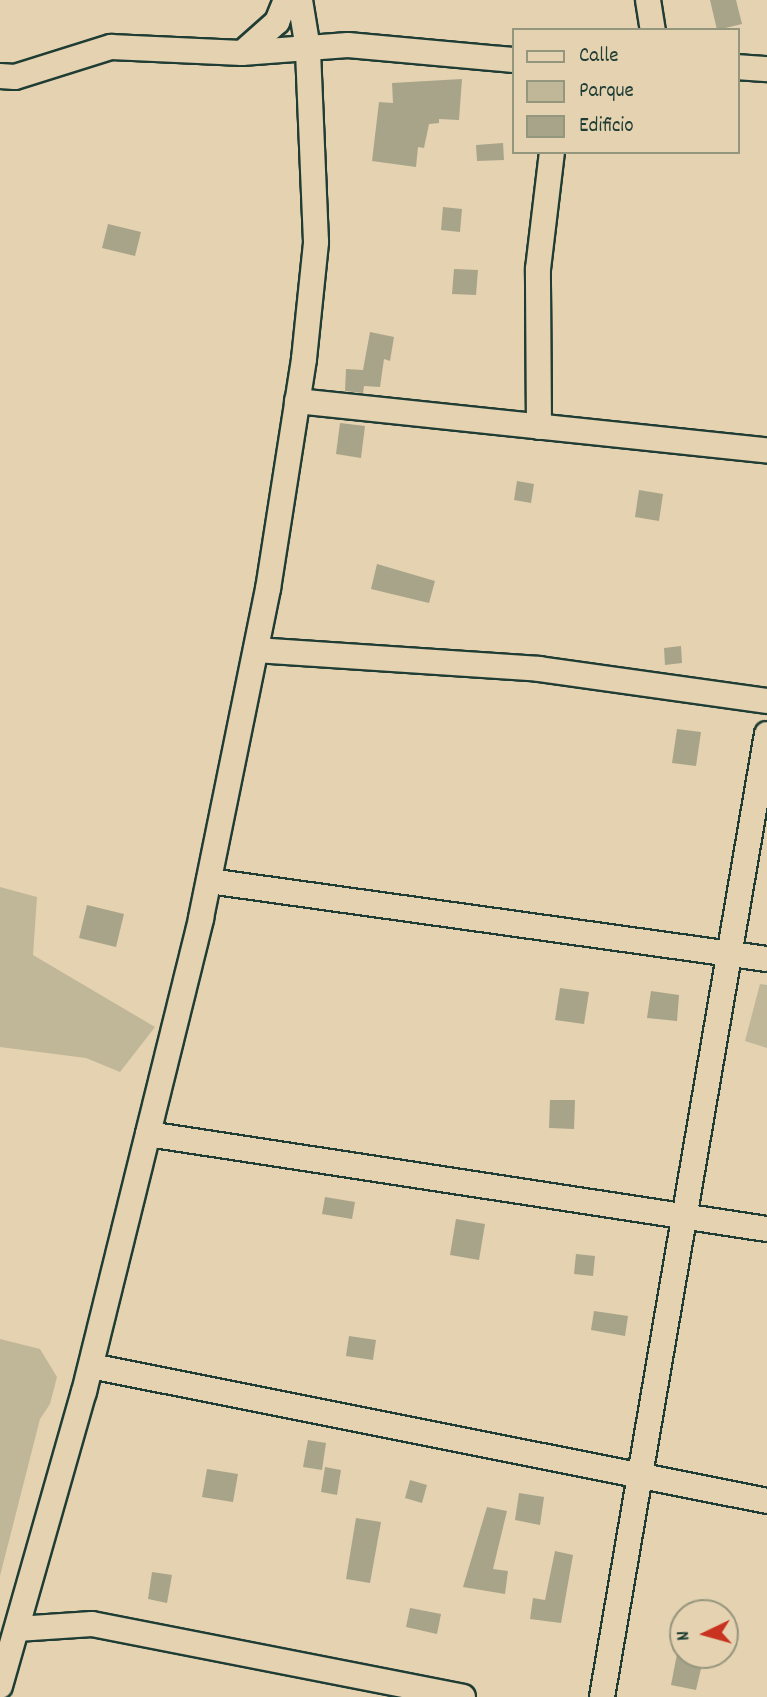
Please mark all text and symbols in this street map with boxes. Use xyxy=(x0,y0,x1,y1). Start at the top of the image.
legend xyxy=(512,28,739,154)
text: Calle xyxy=(579,42,618,72)
text: Parque xyxy=(579,77,634,107)
text: Edificio xyxy=(579,112,634,142)
north arrow xyxy=(669,1599,739,1669)
text: N xyxy=(671,1630,698,1642)

